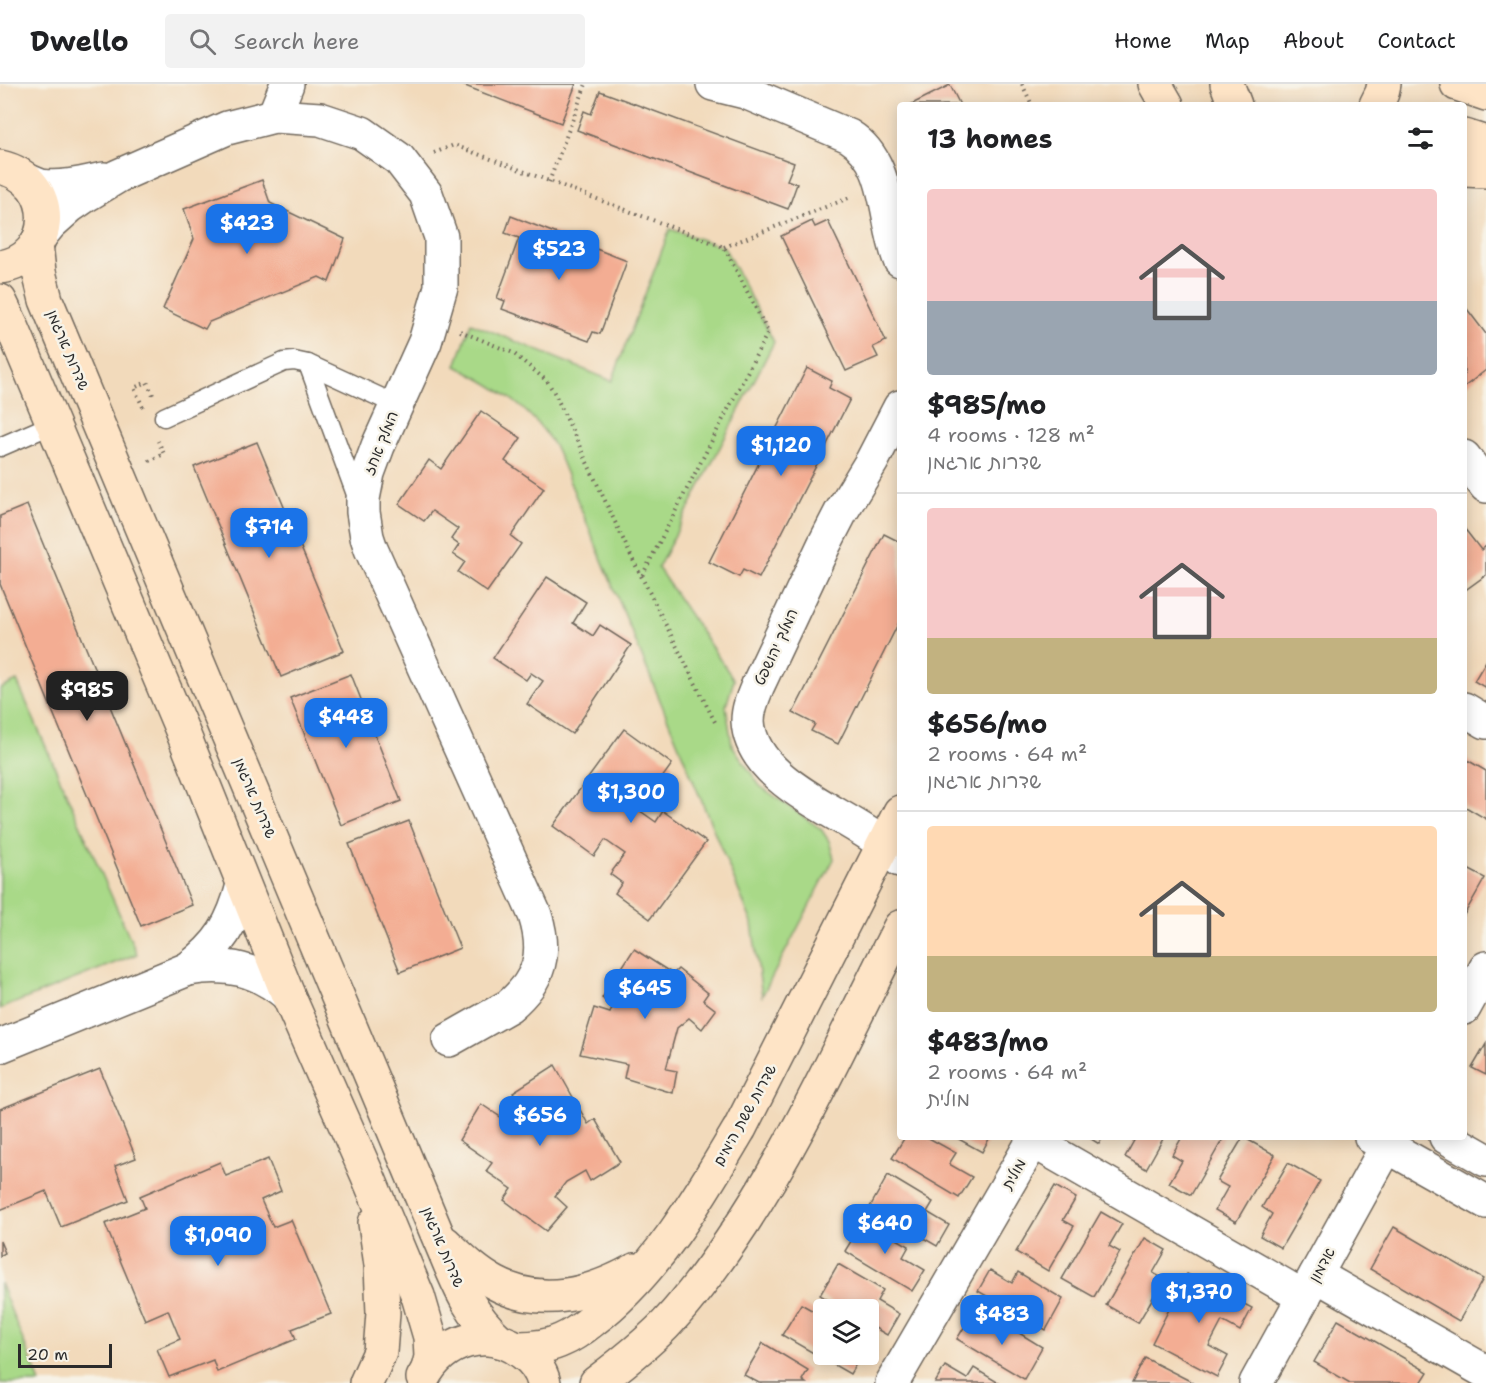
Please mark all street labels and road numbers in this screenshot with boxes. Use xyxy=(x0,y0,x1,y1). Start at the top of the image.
street label: שדרות ארגמן xyxy=(42,307,94,393)
street label: המלך אחז xyxy=(359,408,403,478)
street label: המלך יהושפט xyxy=(749,605,803,689)
street label: שדרות ארגמן xyxy=(229,755,281,841)
street label: שדרות ששת הימים xyxy=(709,1061,781,1169)
street label: מולית xyxy=(997,1155,1031,1194)
street label: שדרות ארגמן xyxy=(417,1204,469,1290)
street label: אדמון xyxy=(1304,1244,1340,1286)

